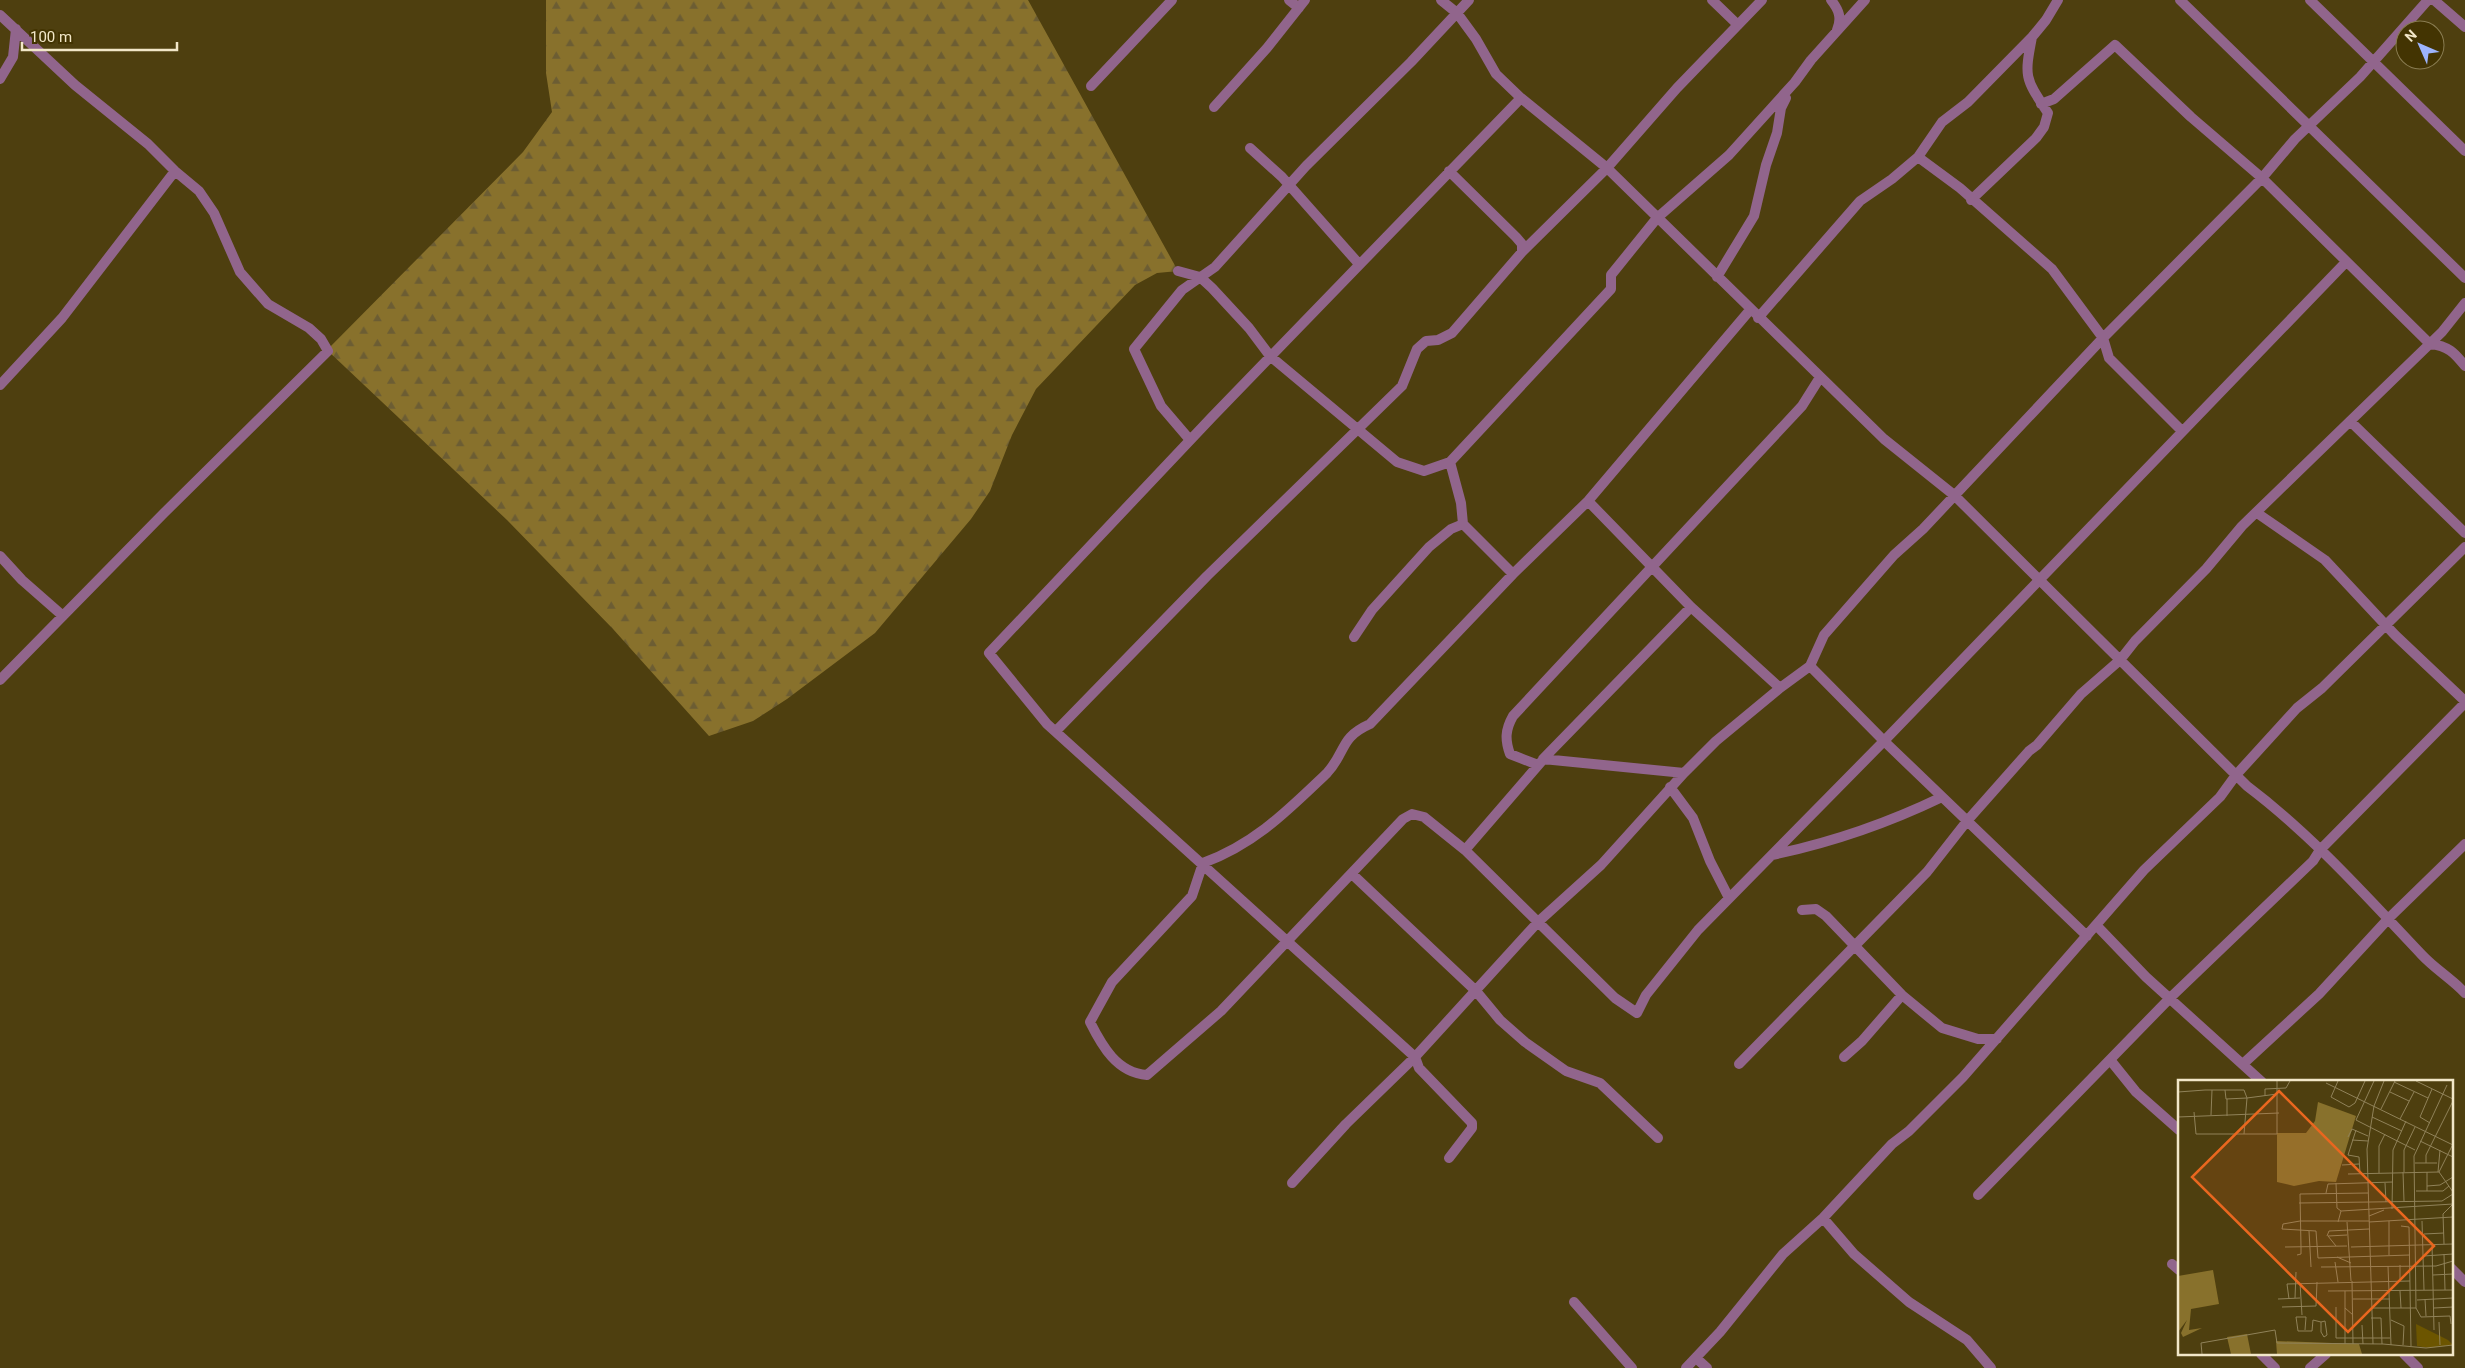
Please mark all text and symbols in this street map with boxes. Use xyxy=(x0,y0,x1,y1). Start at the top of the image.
scale bar xyxy=(22,20,178,52)
north arrow xyxy=(2395,20,2445,70)
text: N xyxy=(2402,27,2420,45)
text: 100 m xyxy=(30,28,72,46)
inset map xyxy=(2178,1080,2452,1356)

